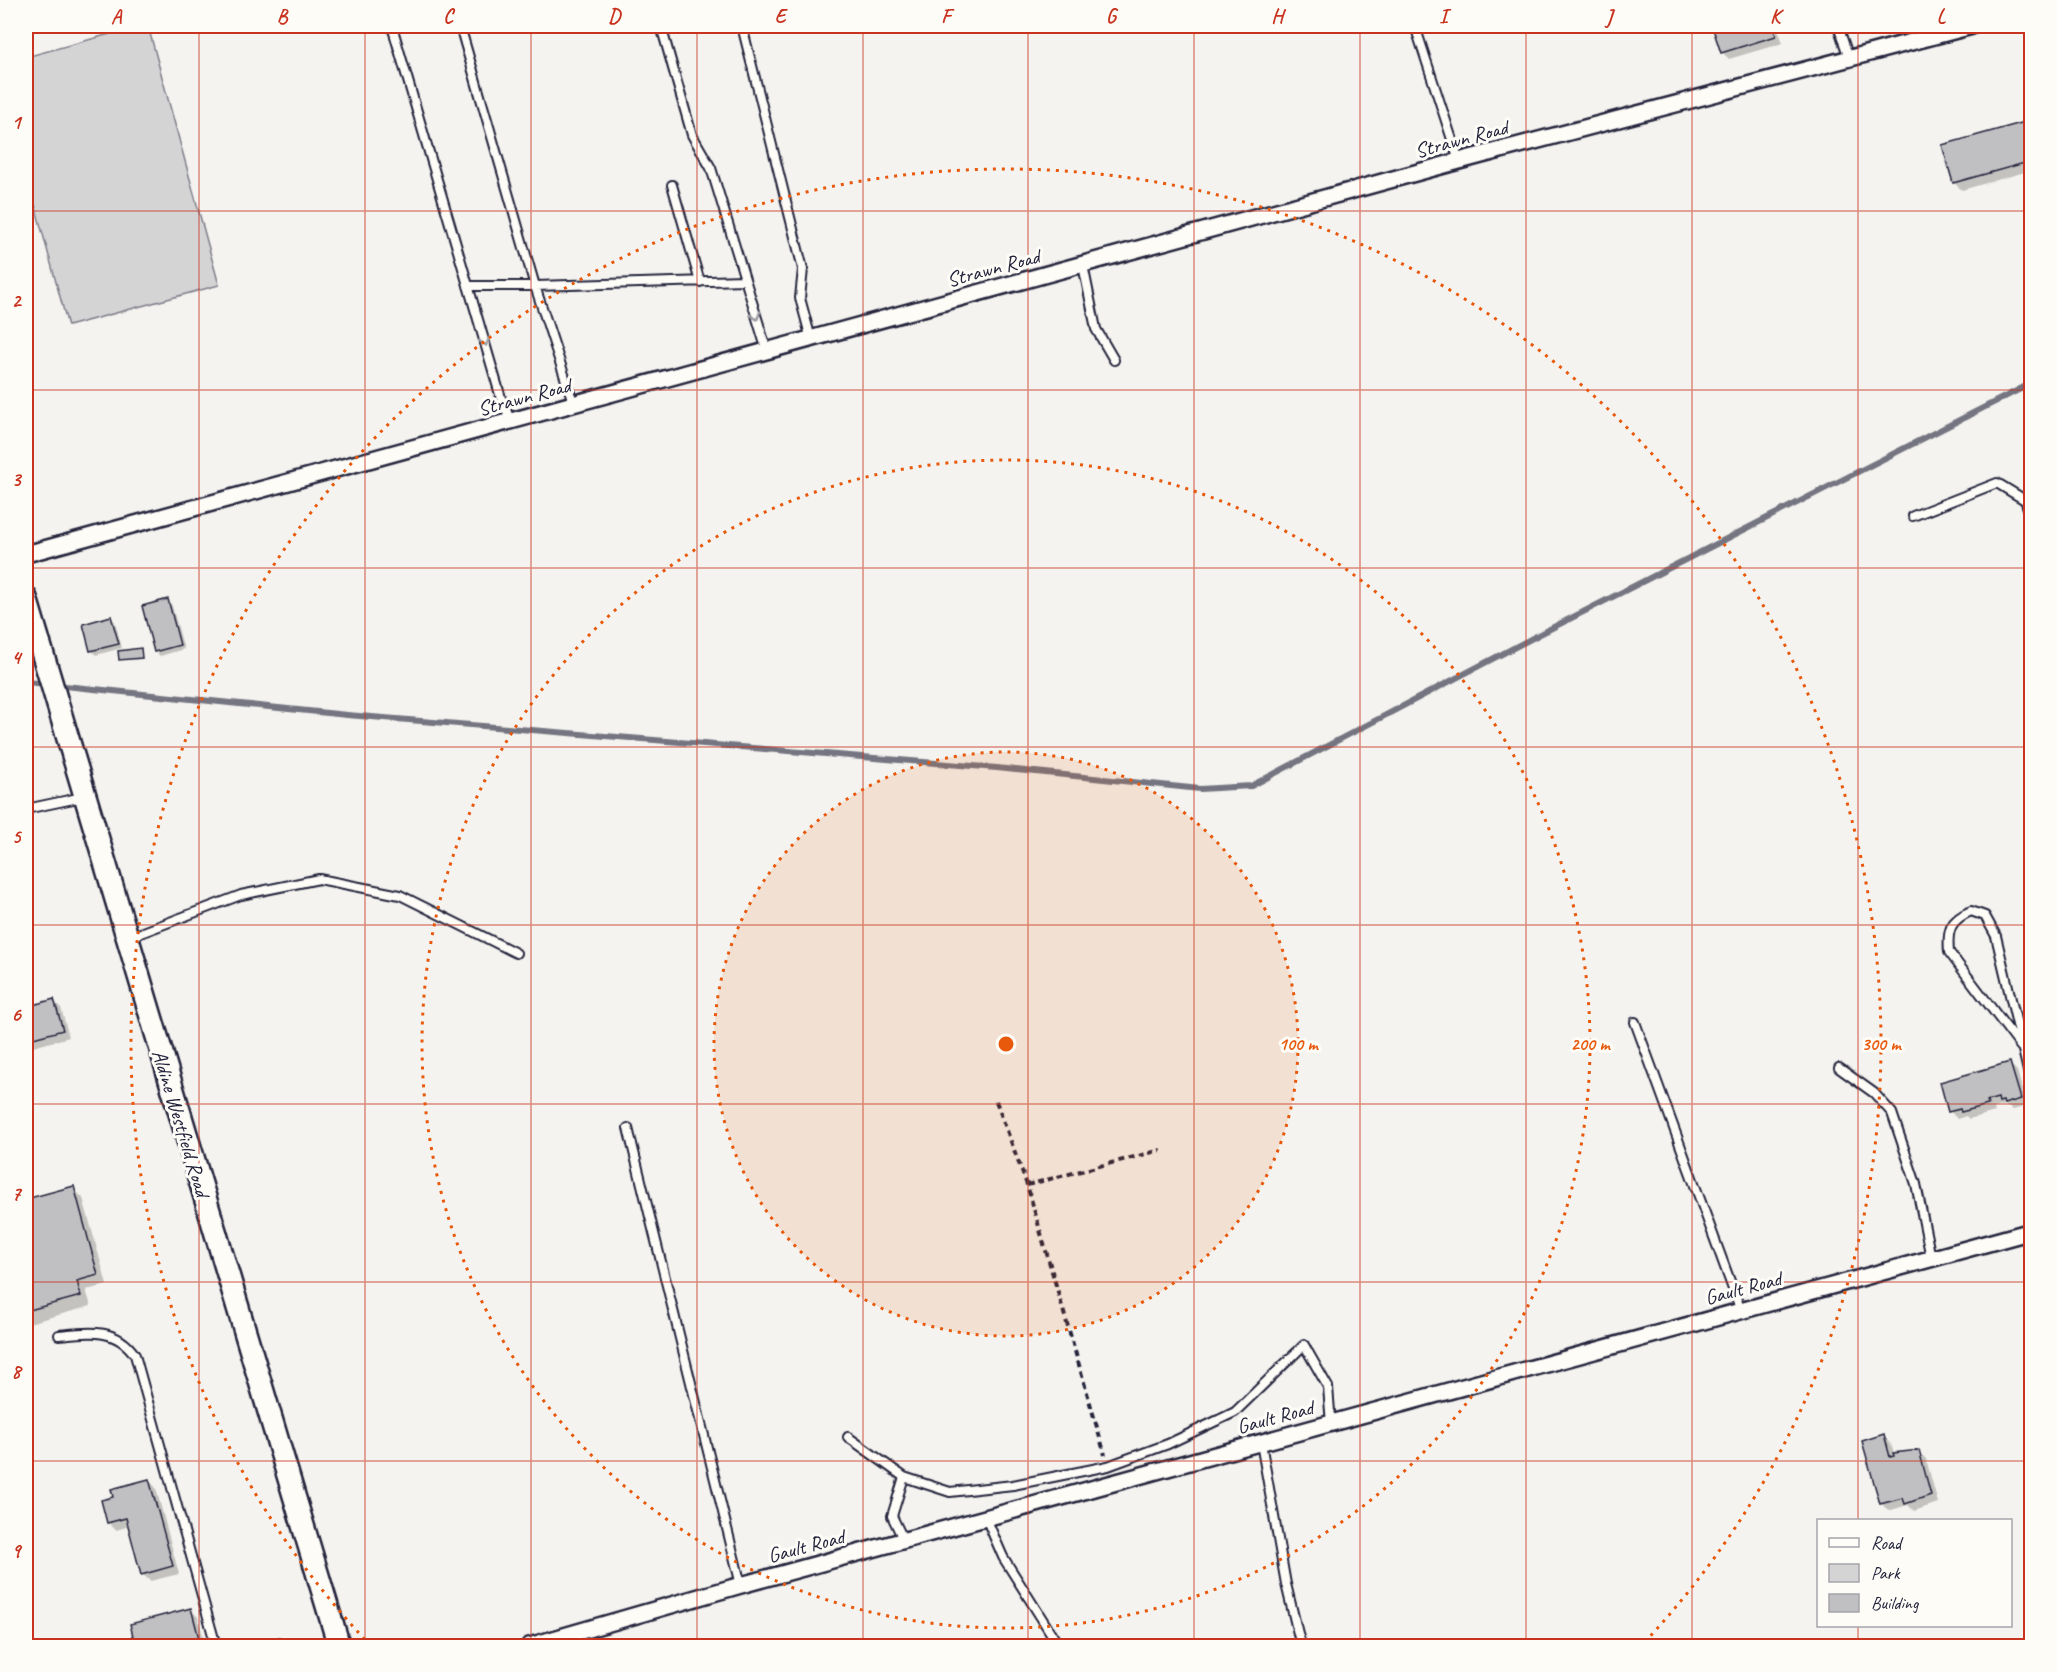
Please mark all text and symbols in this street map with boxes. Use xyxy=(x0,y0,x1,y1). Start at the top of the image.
text: A xyxy=(111,4,123,29)
text: B xyxy=(277,4,289,29)
text: C xyxy=(443,4,455,29)
text: D xyxy=(608,4,622,29)
text: E xyxy=(775,4,789,29)
text: F xyxy=(941,4,955,29)
text: G xyxy=(1106,4,1119,29)
text: H xyxy=(1271,4,1286,29)
text: I xyxy=(1439,4,1452,29)
text: J xyxy=(1604,4,1616,29)
text: K xyxy=(1770,4,1784,29)
text: L xyxy=(1937,4,1947,29)
text: 1 xyxy=(12,110,23,135)
street label: Strawn Road xyxy=(1412,113,1514,164)
street label: Strawn Road xyxy=(944,242,1046,293)
text: 2 xyxy=(12,288,23,313)
one-way arrow xyxy=(749,310,761,321)
one-way arrow xyxy=(478,336,490,347)
street label: Strawn Road xyxy=(475,371,577,422)
text: 3 xyxy=(12,467,23,492)
text: 4 xyxy=(12,645,24,670)
text: 5 xyxy=(12,824,23,849)
text: 6 xyxy=(11,1002,22,1027)
text: 100 m xyxy=(1279,1033,1319,1055)
text: 200 m xyxy=(1571,1033,1611,1055)
text: 300 m xyxy=(1862,1033,1902,1055)
centre of rings xyxy=(996,1034,1016,1054)
street label: Aldine Westfield Road xyxy=(146,1046,217,1203)
text: 7 xyxy=(12,1181,23,1206)
street label: Gault Road xyxy=(1702,1265,1787,1311)
text: 8 xyxy=(12,1359,24,1384)
street label: Gault Road xyxy=(1234,1394,1319,1440)
legend xyxy=(1817,1519,2012,1627)
street label: Gault Road xyxy=(765,1523,850,1569)
text: Road xyxy=(1871,1532,1904,1554)
text: 9 xyxy=(12,1538,23,1563)
text: Park xyxy=(1871,1562,1901,1584)
text: Building xyxy=(1871,1592,1920,1614)

